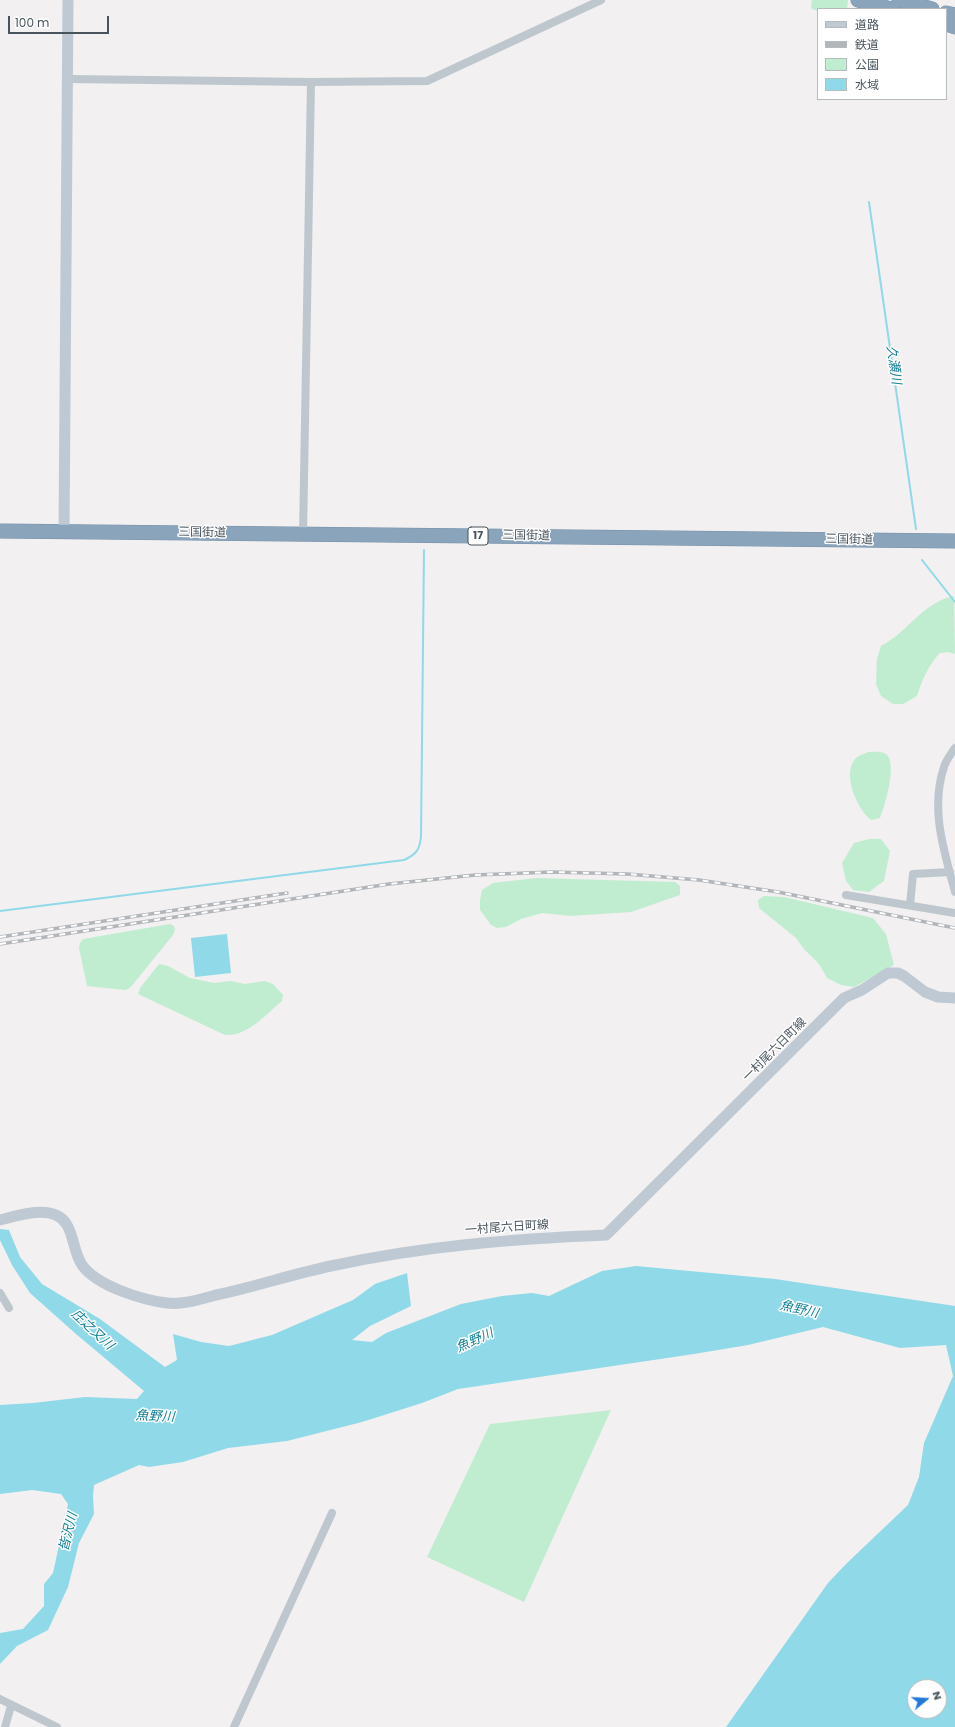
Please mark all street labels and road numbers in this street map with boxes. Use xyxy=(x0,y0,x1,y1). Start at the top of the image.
street label: 三国街道 xyxy=(178,525,226,541)
road number: 17 xyxy=(468,527,488,545)
street label: 三国街道 xyxy=(502,528,550,544)
street label: 三国街道 xyxy=(825,532,873,548)
street label: 一村尾六日町線 xyxy=(740,1015,810,1085)
street label: 一村尾六日町線 xyxy=(465,1218,549,1238)

